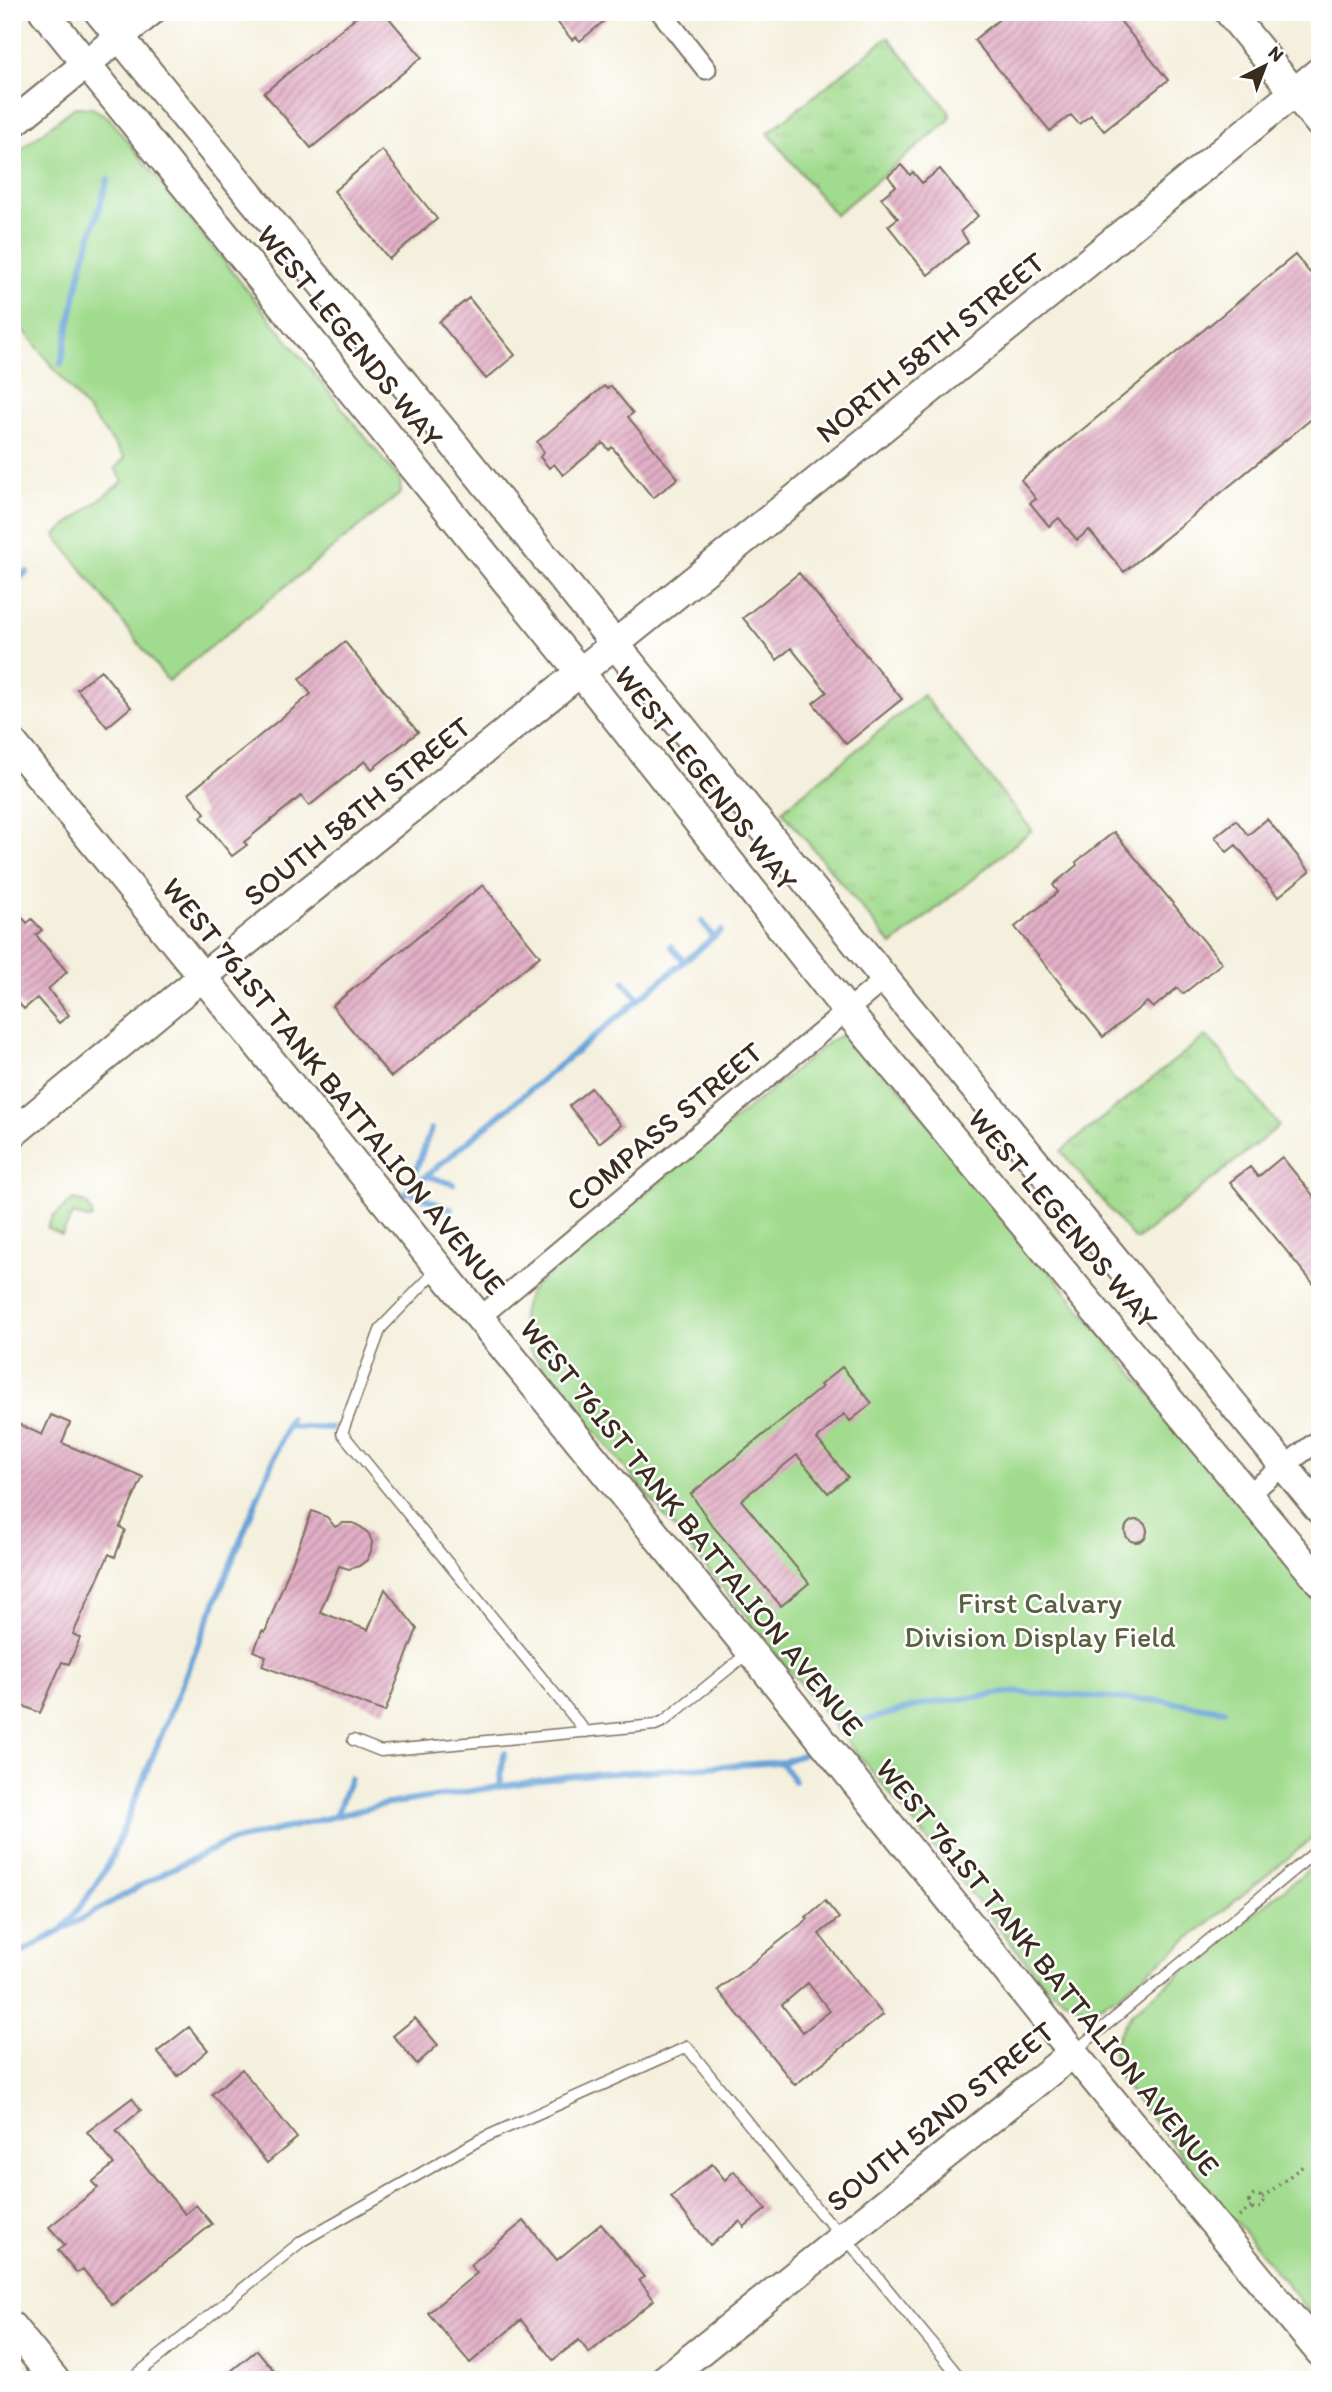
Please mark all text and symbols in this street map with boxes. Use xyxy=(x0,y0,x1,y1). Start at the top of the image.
north arrow xyxy=(1230,32,1300,102)
text: N xyxy=(1264,41,1289,67)
street label: WEST LEGENDS WAY xyxy=(249,217,451,455)
street label: NORTH 58TH STREET xyxy=(808,243,1052,451)
street label: WEST LEGENDS WAY xyxy=(606,658,806,898)
street label: SOUTH 58TH STREET xyxy=(236,708,478,914)
street label: WEST 761ST TANK BATTALION AVENUE xyxy=(154,870,514,1302)
street label: COMPASS STREET xyxy=(558,1033,770,1219)
street label: WEST LEGENDS WAY xyxy=(960,1100,1166,1336)
street label: WEST 761ST TANK BATTALION AVENUE xyxy=(512,1311,872,1743)
park label: First Calvary Division Display Field xyxy=(904,1584,1176,1655)
street label: WEST 761ST TANK BATTALION AVENUE xyxy=(868,1751,1228,2183)
street label: SOUTH 52ND STREET xyxy=(818,2013,1062,2219)

